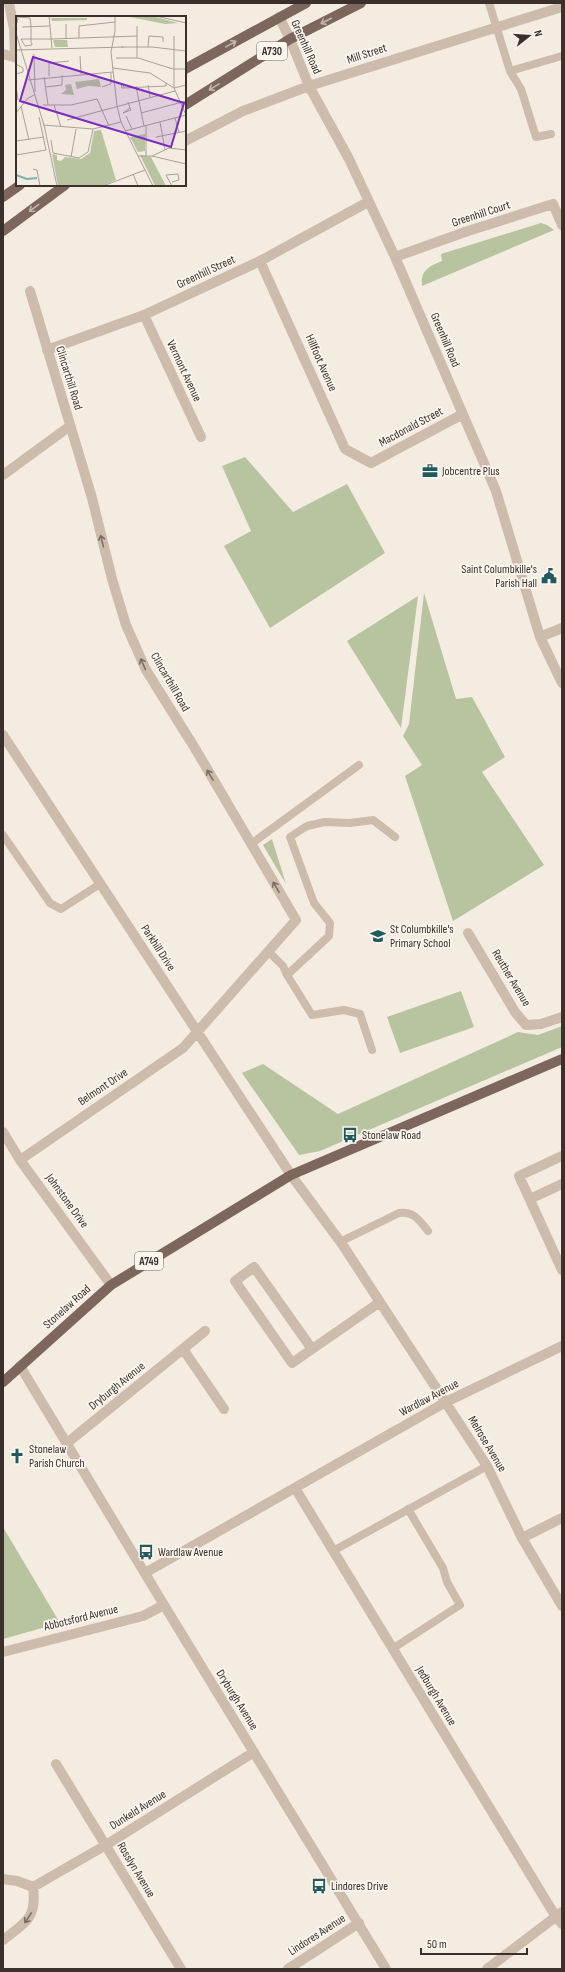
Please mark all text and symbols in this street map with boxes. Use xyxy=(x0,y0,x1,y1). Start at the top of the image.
inset map xyxy=(16,16,186,186)
north arrow xyxy=(509,16,549,56)
street label: Greenhill Road xyxy=(287,18,325,76)
one-way arrow xyxy=(321,18,333,25)
text: N xyxy=(531,29,545,38)
one-way arrow xyxy=(225,39,237,47)
street label: Mill Street xyxy=(345,40,389,67)
road number: A730 xyxy=(257,42,287,60)
one-way arrow xyxy=(208,83,220,91)
street label: Greenhill Court xyxy=(450,197,513,231)
one-way arrow xyxy=(29,204,40,212)
street label: Greenhill Street xyxy=(174,252,238,292)
street label: Greenhill Road xyxy=(427,310,463,370)
street label: Hillfoot Avenue xyxy=(302,332,340,394)
street label: Vermont Avenue xyxy=(163,338,205,404)
street label: Clincarthill Road xyxy=(52,344,86,412)
street label: Macdonald Street xyxy=(376,404,446,450)
office icon: Jobcentre Plus xyxy=(421,462,439,480)
place label: Jobcentre Plus xyxy=(441,464,499,479)
one-way arrow xyxy=(98,534,106,547)
place label: Saint Columbkille's Parish Hall xyxy=(461,562,537,591)
public building icon: Saint Columbkille's Parish Hall xyxy=(540,567,558,585)
street label: Clincarthill Road xyxy=(147,650,193,714)
one-way arrow xyxy=(139,658,146,670)
one-way arrow xyxy=(206,769,214,781)
one-way arrow xyxy=(272,881,280,893)
street label: Parkhill Drive xyxy=(137,922,179,974)
place label: St Columbkille's Primary School xyxy=(390,922,454,951)
school or university icon: St Columbkille's Primary School xyxy=(369,927,387,945)
street label: Reuther Avenue xyxy=(488,947,534,1009)
street label: Belmont Drive xyxy=(75,1065,131,1109)
bus stop icon: Stonelaw Road xyxy=(341,1126,359,1144)
place label: Stonelaw Road xyxy=(362,1128,421,1143)
street label: Johnstone Drive xyxy=(42,1170,92,1231)
road number: A749 xyxy=(135,1252,163,1270)
street label: Stonelaw Road xyxy=(40,1282,94,1332)
street label: Dryburgh Avenue xyxy=(86,1359,148,1413)
street label: Wardlaw Avenue xyxy=(397,1376,461,1420)
street label: Melrose Avenue xyxy=(464,1413,510,1475)
place label: Stonelaw Parish Church xyxy=(29,1442,85,1471)
church icon: Stonelaw Parish Church xyxy=(8,1447,26,1465)
bus stop icon: Wardlaw Avenue xyxy=(137,1543,155,1561)
place label: Wardlaw Avenue xyxy=(158,1545,223,1560)
street label: Abbotsford Avenue xyxy=(41,1602,120,1635)
street label: Jedburgh Avenue xyxy=(412,1663,460,1729)
street label: Dryburgh Avenue xyxy=(213,1667,262,1733)
street label: Dunkeld Avenue xyxy=(107,1787,169,1833)
street label: Rosslyn Avenue xyxy=(114,1840,159,1901)
bus stop icon: Lindores Drive xyxy=(310,1877,328,1895)
place label: Lindores Drive xyxy=(331,1879,388,1894)
street label: Lindores Avenue xyxy=(285,1911,349,1959)
one-way arrow xyxy=(23,1912,31,1924)
scale bar xyxy=(421,1930,527,1956)
text: 50 m xyxy=(427,1937,447,1952)

